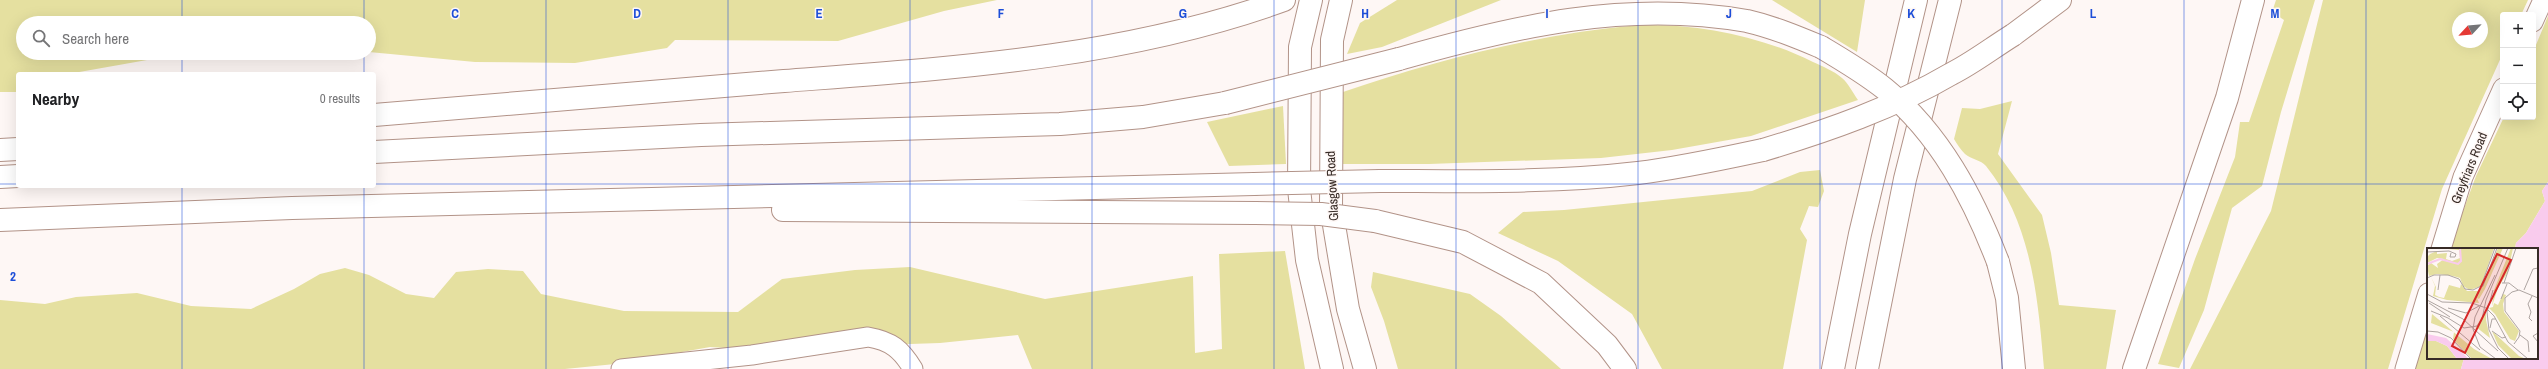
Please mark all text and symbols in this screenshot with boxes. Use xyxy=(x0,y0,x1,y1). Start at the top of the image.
text: C xyxy=(451,5,459,22)
text: D xyxy=(633,5,641,22)
text: E xyxy=(815,5,823,22)
text: F xyxy=(998,5,1005,22)
text: G xyxy=(1179,5,1187,22)
text: H xyxy=(1361,5,1369,22)
text: I xyxy=(1546,5,1549,22)
text: J xyxy=(1726,5,1732,22)
text: K xyxy=(1907,5,1915,22)
text: L xyxy=(2090,5,2097,22)
text: M xyxy=(2271,5,2280,22)
north arrow xyxy=(2452,12,2488,48)
map controls xyxy=(2500,12,2536,120)
button: + xyxy=(2500,12,2536,48)
search box xyxy=(16,16,376,60)
icon: search xyxy=(30,27,52,49)
text: Search here xyxy=(62,28,129,49)
button: − xyxy=(2500,48,2536,84)
button: locate xyxy=(2500,84,2536,120)
text: Nearby xyxy=(32,87,79,110)
text: 0 results xyxy=(320,90,360,107)
street label: Greyfriars Road xyxy=(2447,130,2491,206)
street label: Glasgow Road xyxy=(1322,151,1342,221)
inset map xyxy=(2427,248,2538,359)
text: 2 xyxy=(10,268,16,285)

